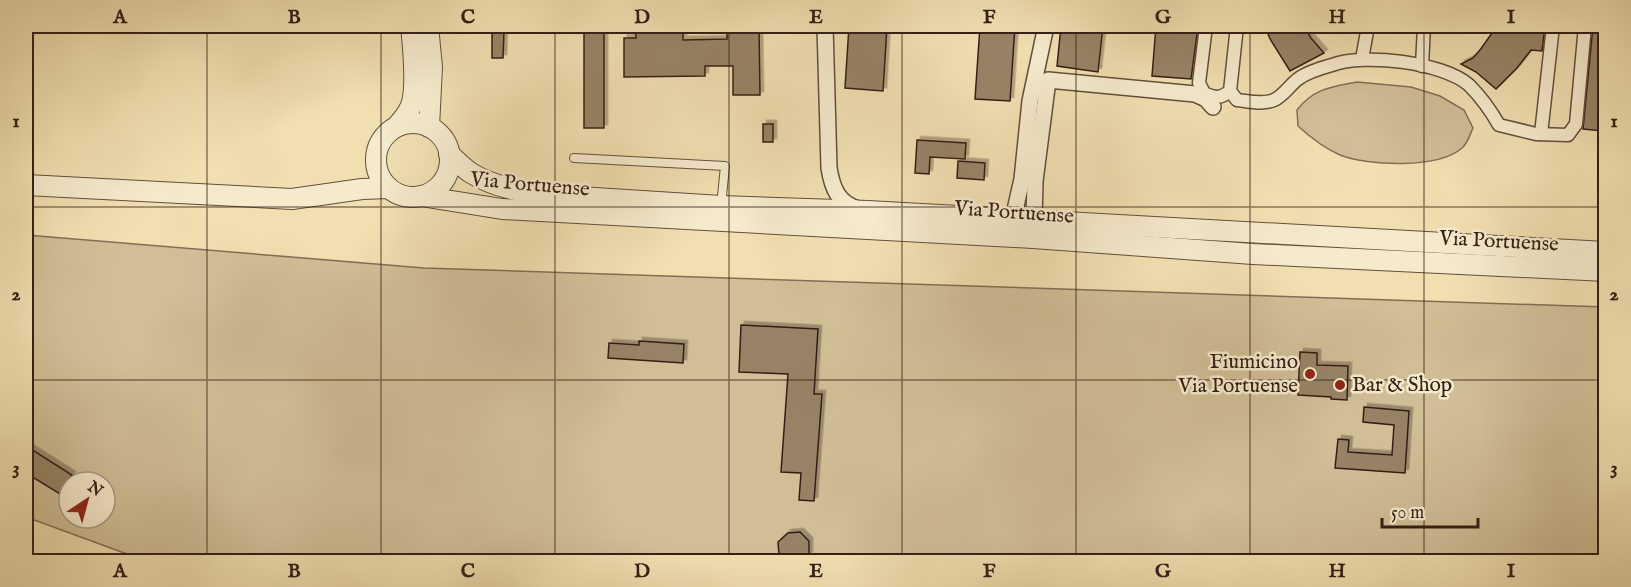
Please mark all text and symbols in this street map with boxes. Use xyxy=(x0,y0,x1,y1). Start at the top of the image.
text: A xyxy=(112,5,128,30)
text: B xyxy=(287,5,301,30)
text: C xyxy=(461,5,475,30)
text: D xyxy=(634,5,650,30)
text: E xyxy=(809,5,823,30)
text: F xyxy=(983,5,996,30)
text: G xyxy=(1155,5,1172,30)
text: H xyxy=(1328,5,1346,30)
text: I xyxy=(1507,5,1516,30)
text: 1 xyxy=(12,109,20,134)
text: 1 xyxy=(1610,109,1618,134)
street label: Via Portuense xyxy=(468,166,591,204)
street label: Via Portuense xyxy=(952,195,1075,231)
street label: Via Portuense xyxy=(1438,225,1560,259)
text: 2 xyxy=(11,282,21,307)
text: 2 xyxy=(1609,282,1619,307)
place label: Fiumicino Via Portuense xyxy=(1177,349,1298,400)
marker: Fiumicino Via Portuense xyxy=(1303,367,1317,381)
place label: Bar & Shop xyxy=(1352,372,1452,399)
marker: Bar & Shop xyxy=(1333,378,1347,392)
text: 3 xyxy=(12,456,20,481)
text: 3 xyxy=(1610,456,1618,481)
north arrow xyxy=(57,470,117,530)
text: N xyxy=(82,477,106,502)
scale bar xyxy=(1382,491,1478,529)
text: 50 m xyxy=(1391,502,1424,525)
text: A xyxy=(112,559,128,584)
text: B xyxy=(287,559,301,584)
text: C xyxy=(461,559,475,584)
text: D xyxy=(634,559,650,584)
text: E xyxy=(809,559,823,584)
text: F xyxy=(983,559,996,584)
text: G xyxy=(1155,559,1172,584)
text: H xyxy=(1328,559,1346,584)
text: I xyxy=(1507,559,1516,584)

